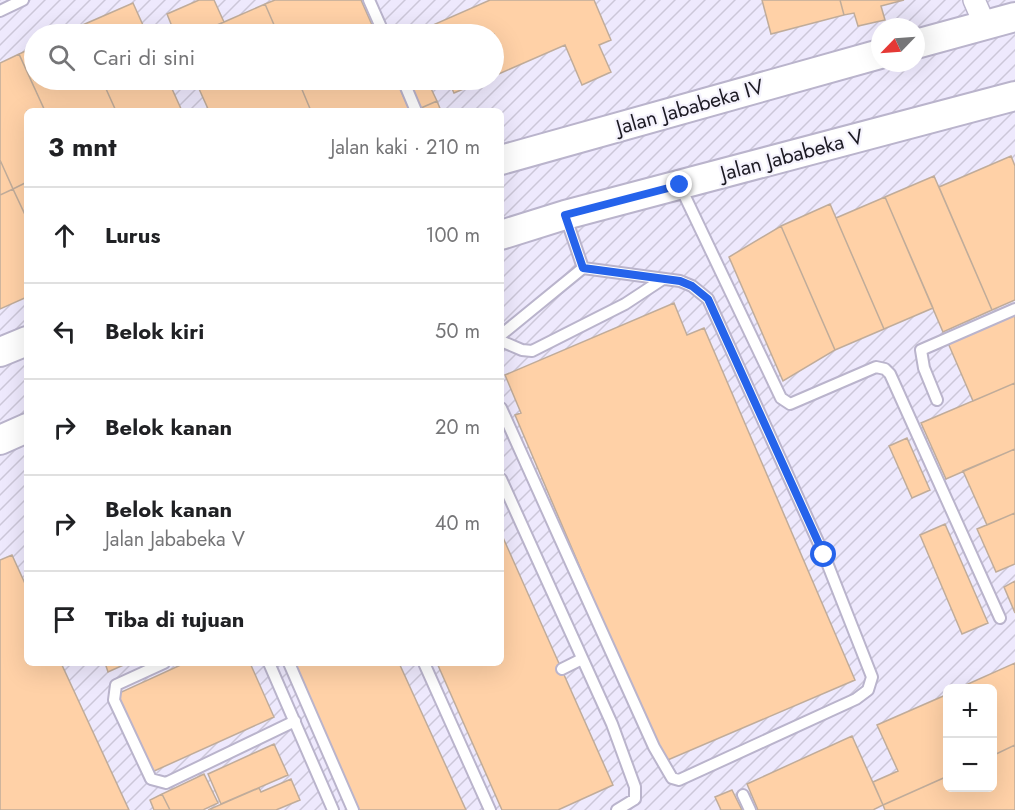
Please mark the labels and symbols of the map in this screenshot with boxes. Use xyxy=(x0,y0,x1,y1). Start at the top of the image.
north arrow xyxy=(871,18,925,72)
street label: Jalan Jababeka IV xyxy=(610,72,767,143)
street label: Jalan Jababeka V xyxy=(714,121,867,189)
route end xyxy=(666,171,692,197)
route start xyxy=(810,541,836,567)

